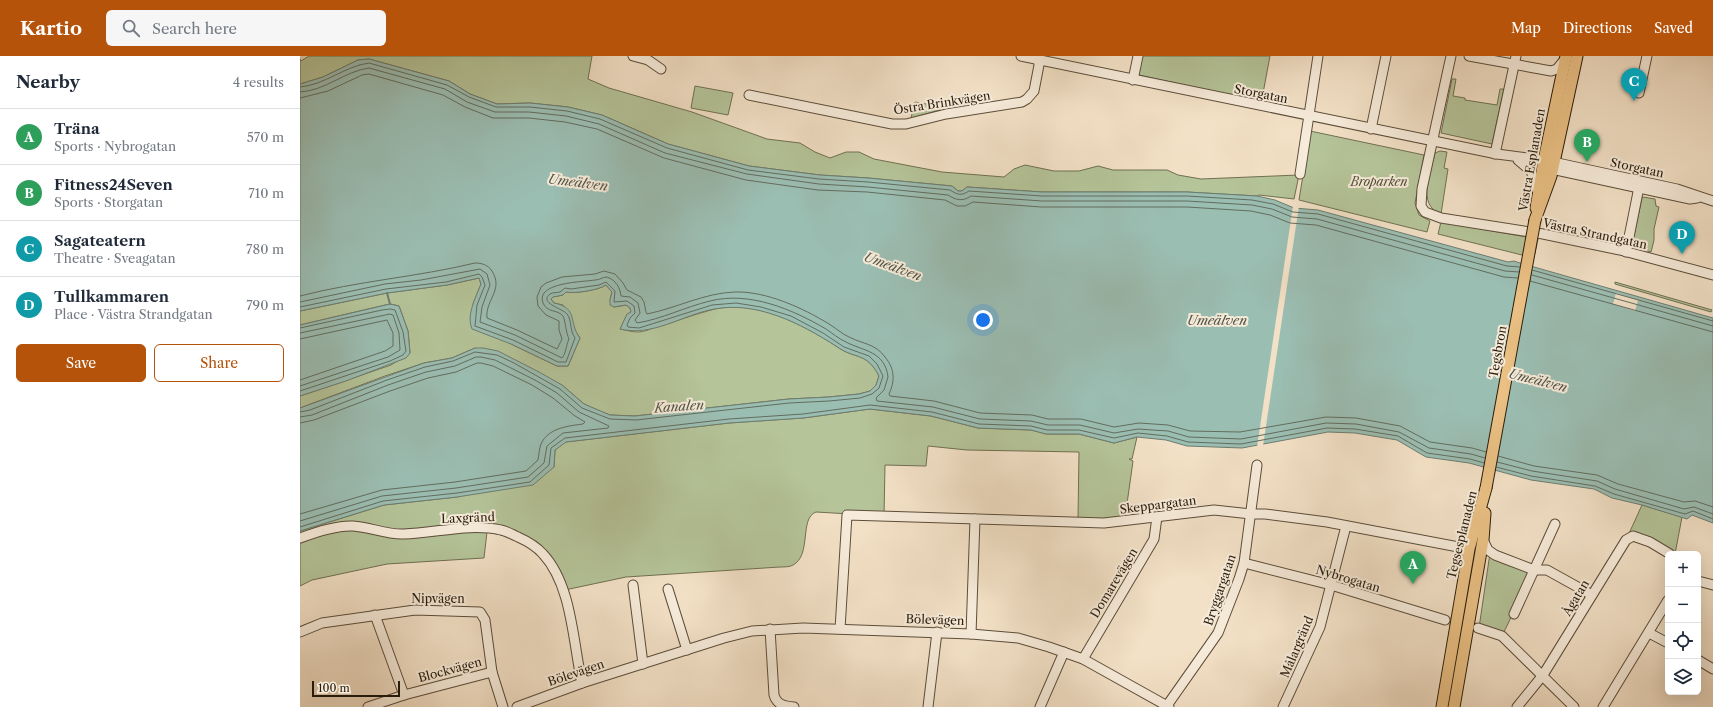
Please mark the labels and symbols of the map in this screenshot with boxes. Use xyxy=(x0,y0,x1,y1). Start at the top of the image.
pin: C xyxy=(1621,68,1647,101)
street label: Storgatan xyxy=(1233,81,1290,106)
street label: Östra Brinkvägen xyxy=(892,86,992,118)
street label: Västra Esplanaden xyxy=(1515,107,1548,213)
pin: B xyxy=(1574,129,1600,162)
street label: Storgatan xyxy=(1609,155,1666,181)
water label: Umeälven xyxy=(547,170,609,194)
park label: Broparken xyxy=(1349,174,1408,189)
street label: Västra Strandgatan xyxy=(1541,215,1649,252)
pin: D xyxy=(1669,221,1695,254)
water label: Umeälven xyxy=(862,248,924,284)
your location xyxy=(973,310,993,330)
water label: Umeälven xyxy=(1187,312,1247,328)
street label: Tegsbron xyxy=(1486,324,1510,379)
water label: Umeälven xyxy=(1507,365,1569,395)
water label: Kanalen xyxy=(653,396,705,416)
street label: Tegsesplanaden xyxy=(1443,489,1480,581)
street label: Skeppargatan xyxy=(1119,492,1198,517)
street label: Laxgränd xyxy=(441,509,496,526)
street label: Domarevägen xyxy=(1087,545,1141,620)
pin: A xyxy=(1400,551,1426,584)
street label: Bryggargatan xyxy=(1200,552,1239,627)
street label: Nybrogatan xyxy=(1314,562,1383,596)
street label: Ågatan xyxy=(1558,576,1592,619)
street label: Nipvägen xyxy=(411,591,465,606)
street label: Bölevägen xyxy=(905,611,965,628)
street label: Målargränd xyxy=(1277,613,1317,680)
street label: Blockvägen xyxy=(416,654,484,685)
street label: Bölevägen xyxy=(546,656,607,689)
scale bar xyxy=(312,679,400,698)

